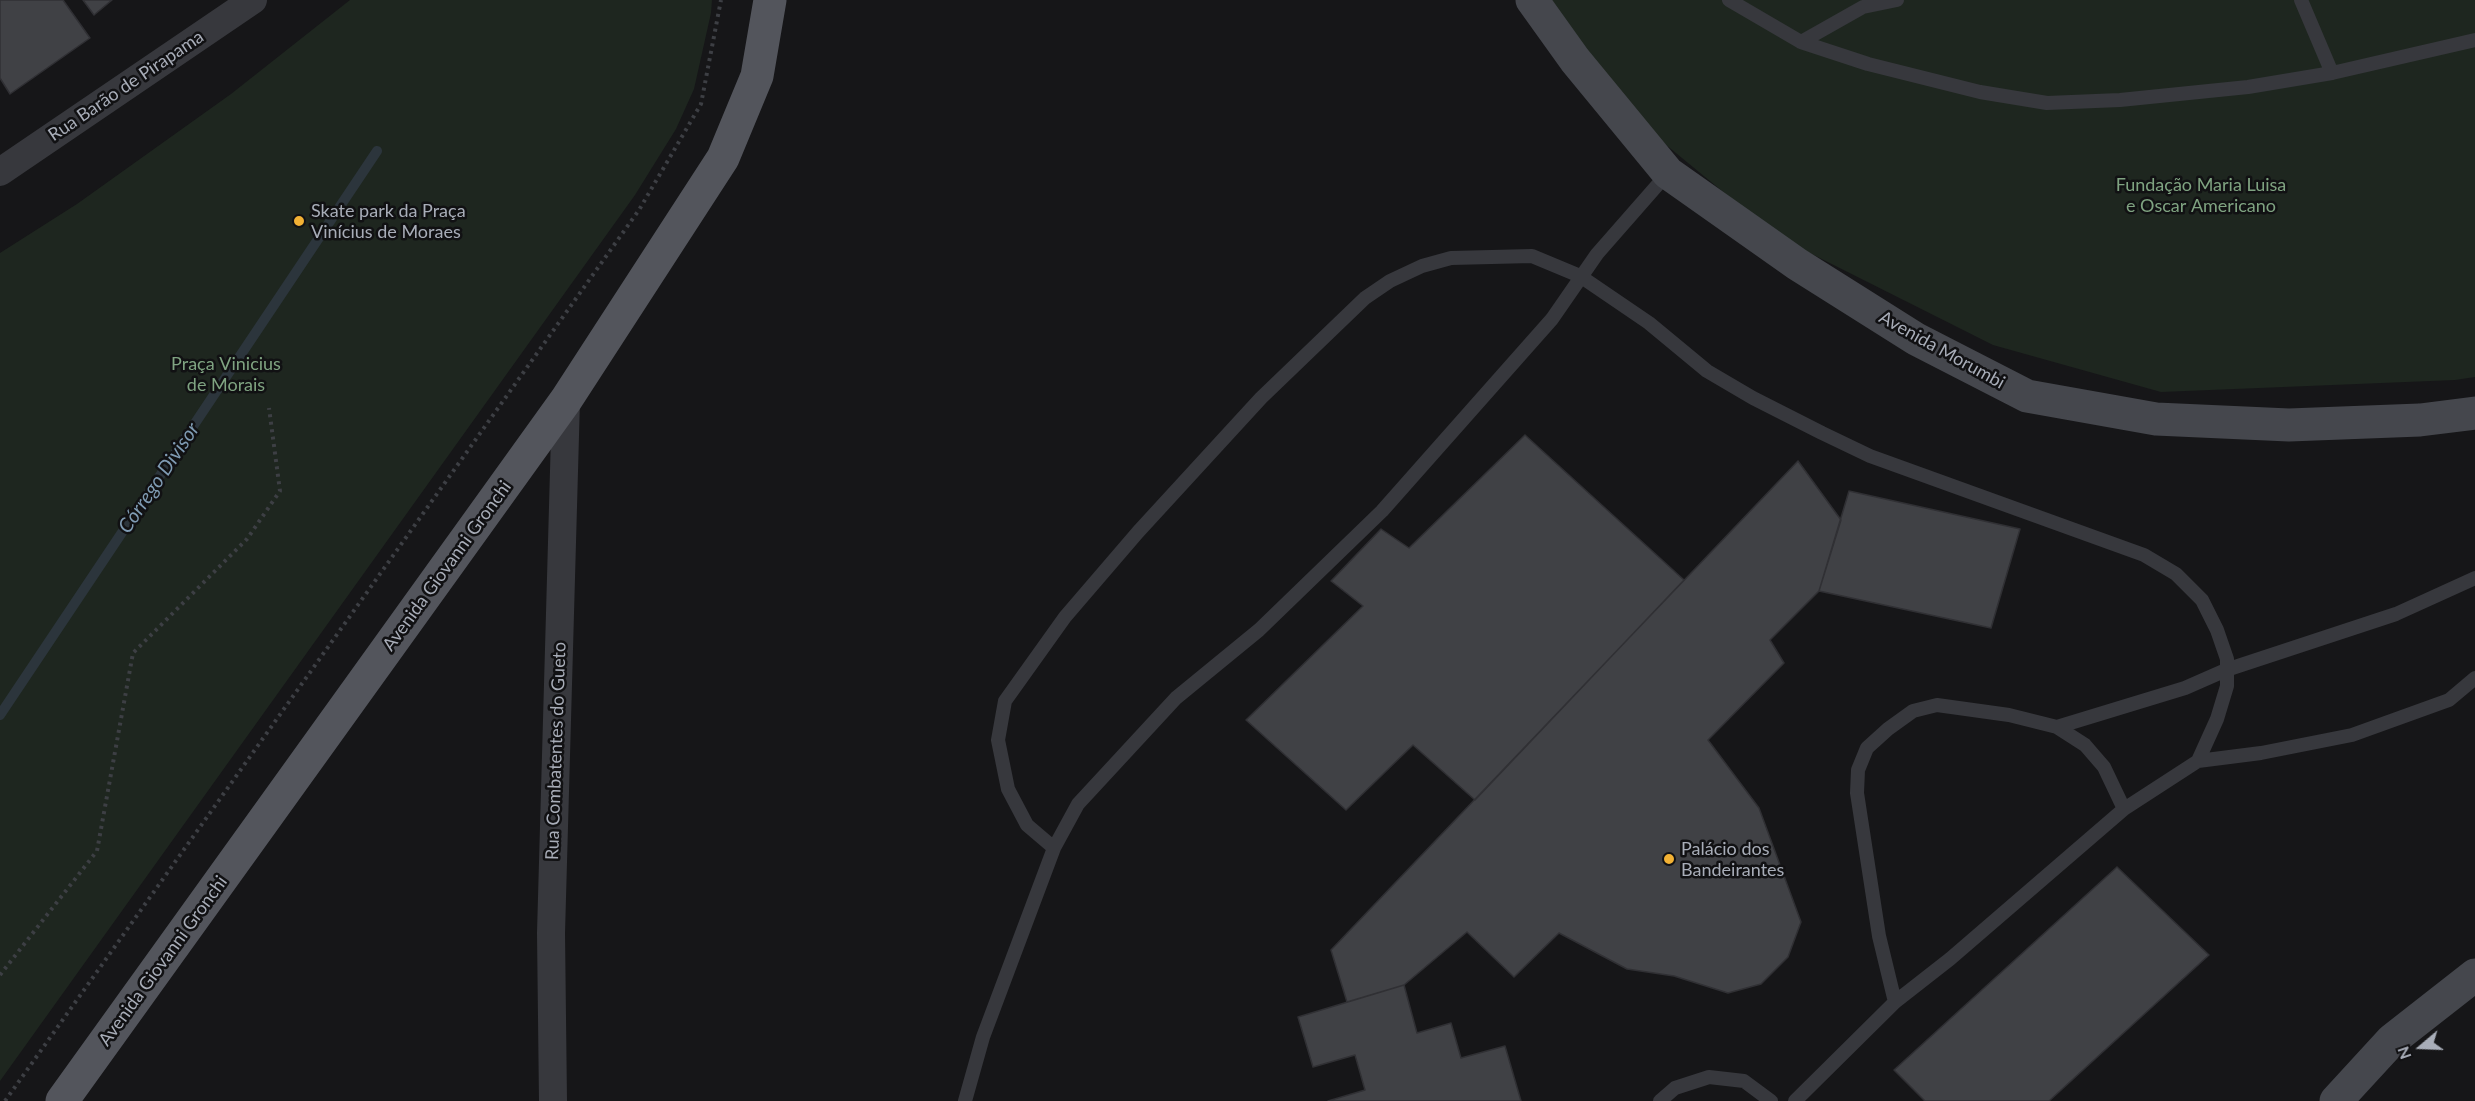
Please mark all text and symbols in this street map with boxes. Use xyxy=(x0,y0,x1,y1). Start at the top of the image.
street label: Rua Barão de Pirapama xyxy=(44,26,208,146)
park label: Fundação Maria Luisa e Oscar Americano xyxy=(2116,174,2286,216)
place label: Skate park da Praça Vinícius de Moraes xyxy=(311,200,466,242)
marker: Skate park da Praça Vinícius de Moraes xyxy=(292,214,306,228)
street label: Avenida Morumbi xyxy=(1875,307,2009,393)
park label: Praça Vinicius de Morais xyxy=(171,353,281,395)
water label: Córrego Divisor xyxy=(113,418,205,538)
street label: Avenida Giovanni Gronchi xyxy=(378,477,516,655)
street label: Rua Combatentes do Gueto xyxy=(541,641,571,861)
place label: Palácio dos Bandeirantes xyxy=(1681,838,1784,880)
marker: Palácio dos Bandeirantes xyxy=(1662,852,1676,866)
street label: Avenida Giovanni Gronchi xyxy=(94,872,232,1050)
north arrow xyxy=(2391,1017,2451,1077)
text: N xyxy=(2393,1044,2414,1062)

